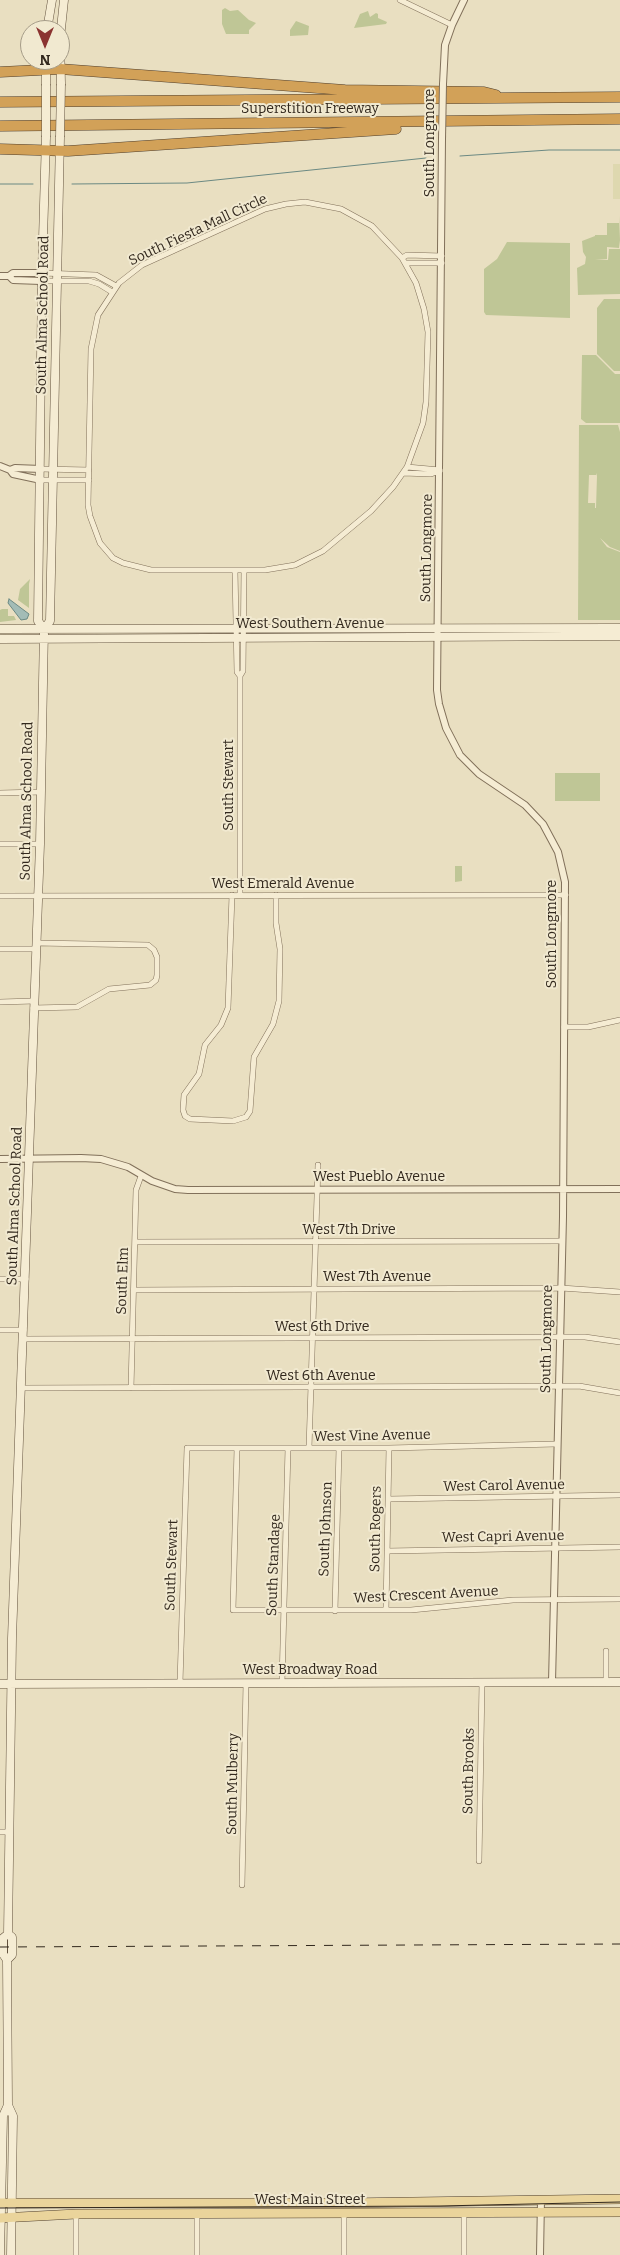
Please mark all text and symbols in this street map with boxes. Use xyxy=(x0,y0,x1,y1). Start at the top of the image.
north arrow xyxy=(20,20,70,70)
text: N xyxy=(40,51,50,68)
street label: South Longmore xyxy=(422,89,438,197)
street label: Superstition Freeway xyxy=(241,101,379,117)
street label: South Fiesta Mall Circle xyxy=(126,190,270,270)
street label: South Alma School Road xyxy=(33,236,53,394)
street label: South Longmore xyxy=(418,494,436,602)
street label: West Southern Avenue xyxy=(236,616,384,632)
street label: South Alma School Road xyxy=(17,722,37,880)
street label: South Stewart xyxy=(221,739,237,831)
street label: West Emerald Avenue xyxy=(212,876,354,892)
street label: South Longmore xyxy=(544,880,560,988)
street label: South Alma School Road xyxy=(4,1126,26,1286)
street label: West Pueblo Avenue xyxy=(313,1169,445,1185)
street label: West 7th Drive xyxy=(302,1222,396,1238)
street label: South Elm xyxy=(113,1247,133,1315)
street label: West 7th Avenue xyxy=(323,1269,431,1285)
street label: South Longmore xyxy=(538,1285,556,1393)
street label: West 6th Drive xyxy=(275,1319,369,1335)
street label: West 6th Avenue xyxy=(266,1368,376,1384)
street label: West Vine Avenue xyxy=(313,1427,431,1445)
street label: West Carol Avenue xyxy=(443,1477,565,1495)
street label: South Johnson xyxy=(316,1481,336,1577)
street label: South Rogers xyxy=(367,1486,385,1572)
street label: South Standage xyxy=(264,1514,284,1616)
street label: South Stewart xyxy=(162,1519,182,1611)
street label: West Capri Avenue xyxy=(442,1528,564,1546)
street label: West Crescent Avenue xyxy=(353,1583,499,1607)
street label: West Broadway Road xyxy=(242,1662,378,1678)
street label: South Brooks xyxy=(460,1728,478,1814)
street label: South Mulberry xyxy=(224,1733,242,1835)
street label: West Main Street xyxy=(255,2192,365,2208)

